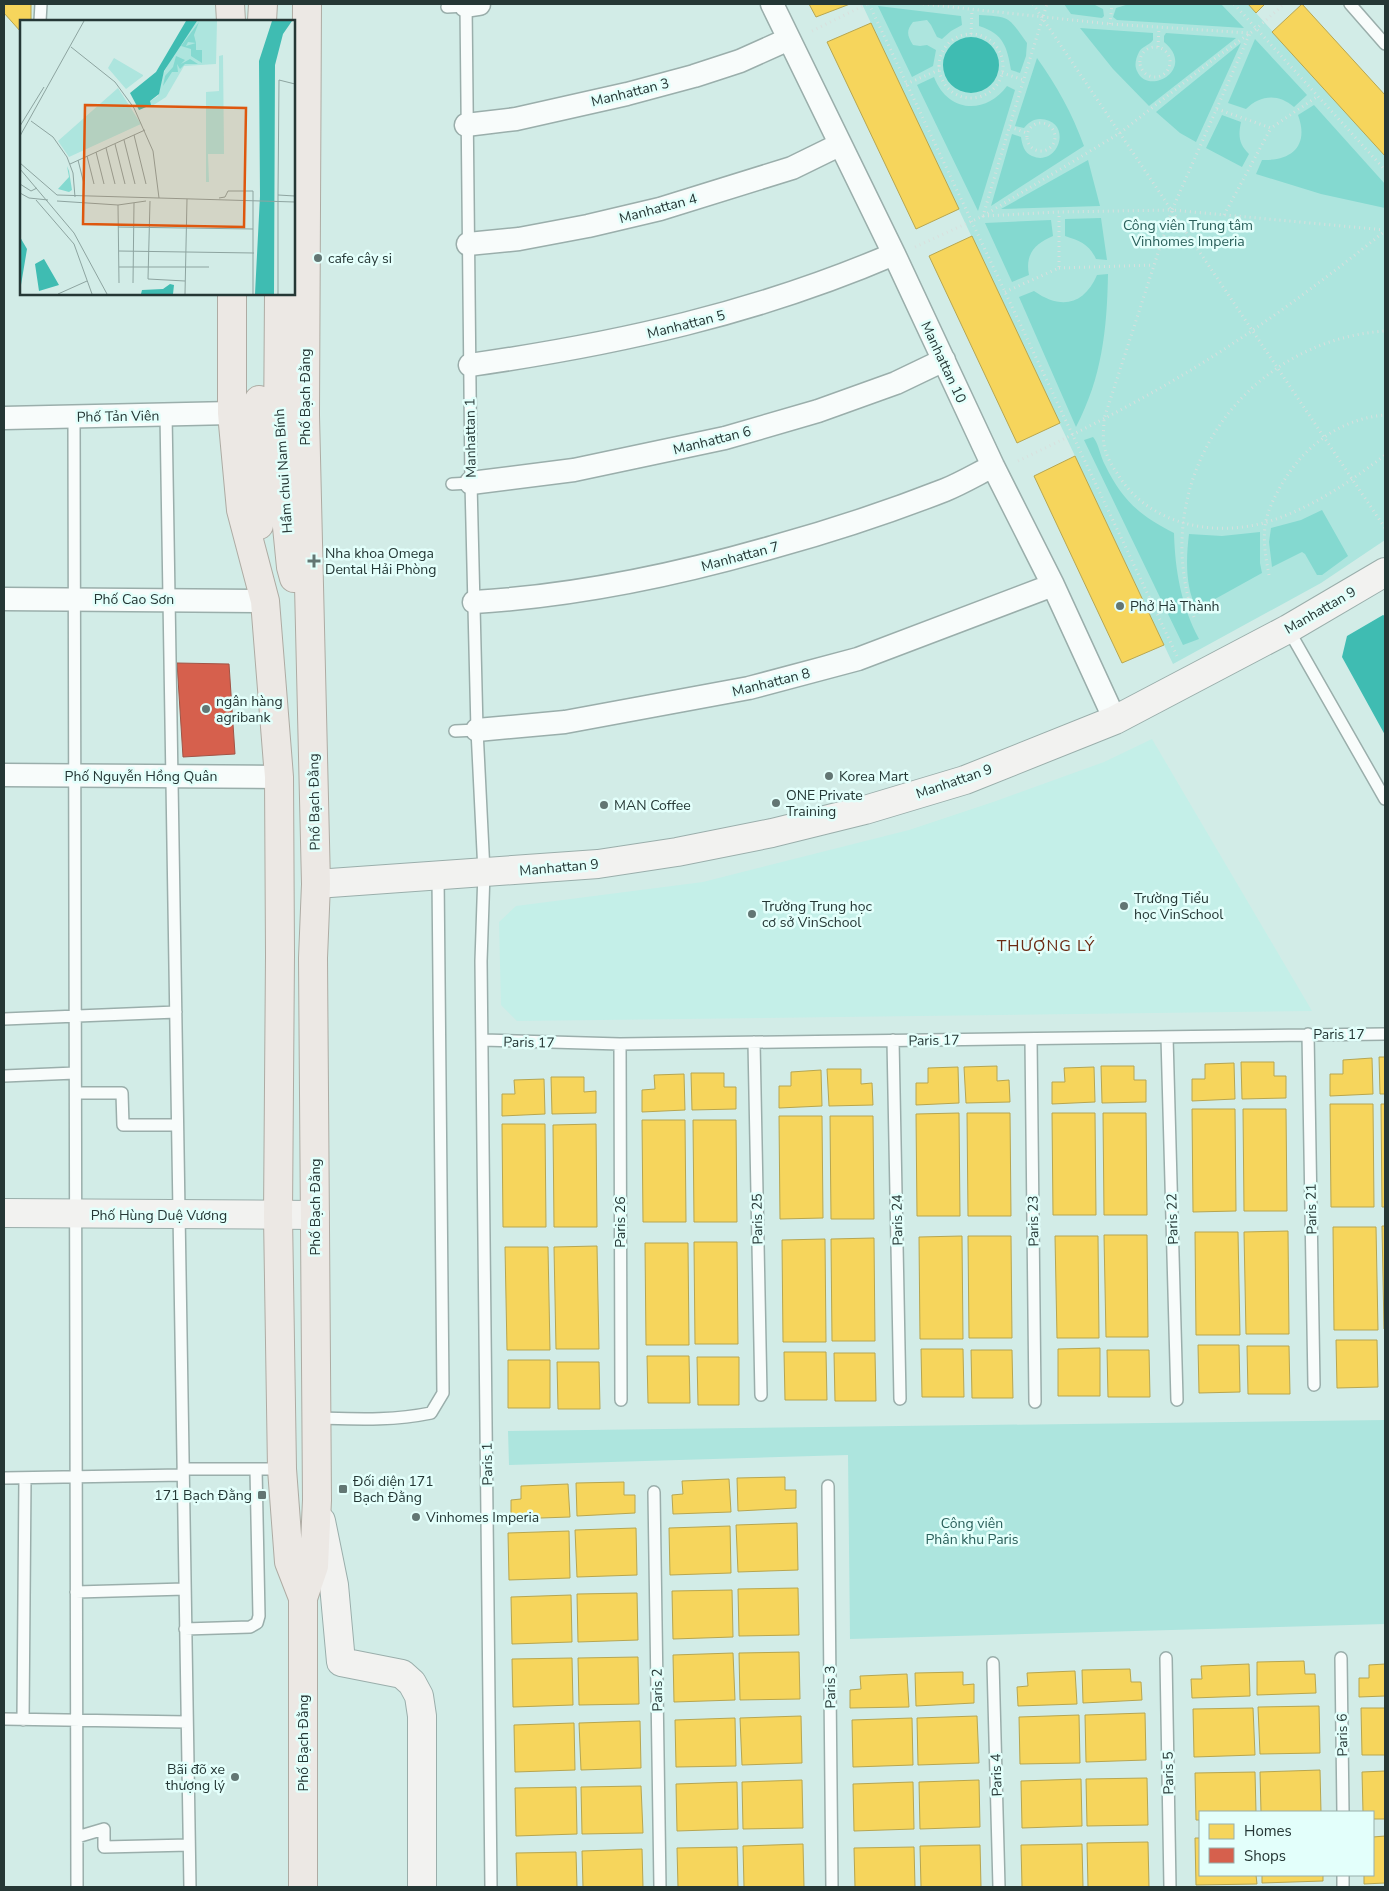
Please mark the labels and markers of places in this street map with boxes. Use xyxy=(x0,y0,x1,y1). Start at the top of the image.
place label: cafe cây si xyxy=(328,249,392,268)
marker: cafe cây si xyxy=(312,252,324,264)
place label: Nha khoa Omega Dental Hải Phòng xyxy=(325,544,437,579)
marker: Nha khoa Omega Dental Hải Phòng xyxy=(307,554,321,568)
place label: Phở Hà Thành xyxy=(1130,597,1220,616)
marker: Phở Hà Thành xyxy=(1114,600,1126,612)
place label: ngân hàng agribank xyxy=(216,692,283,727)
marker: ngân hàng agribank xyxy=(200,703,212,715)
place label: Korea Mart xyxy=(839,767,909,786)
marker: Korea Mart xyxy=(823,770,835,782)
place label: ONE Private Training xyxy=(786,786,863,821)
place label: MAN Coffee xyxy=(614,796,691,815)
marker: ONE Private Training xyxy=(770,797,782,809)
marker: MAN Coffee xyxy=(598,799,610,811)
place label: Trường Tiểu học VinSchool xyxy=(1134,889,1224,924)
place label: Trường Trung học cơ sở VinSchool xyxy=(762,897,872,932)
marker: Trường Tiểu học VinSchool xyxy=(1118,900,1130,912)
marker: Trường Trung học cơ sở VinSchool xyxy=(746,908,758,920)
place label: Đối diện 171 Bạch Đằng xyxy=(352,1472,434,1507)
marker: Đối diện 171 Bạch Đằng xyxy=(337,1483,349,1495)
place label: 171 Bạch Đằng xyxy=(154,1486,252,1505)
marker: 171 Bạch Đằng xyxy=(256,1489,268,1501)
place label: Vinhomes Imperia xyxy=(425,1508,539,1527)
marker: Vinhomes Imperia xyxy=(410,1511,422,1523)
place label: Bãi đõ xe thượng lý xyxy=(166,1760,226,1795)
marker: Bãi đõ xe thượng lý xyxy=(229,1771,241,1783)

